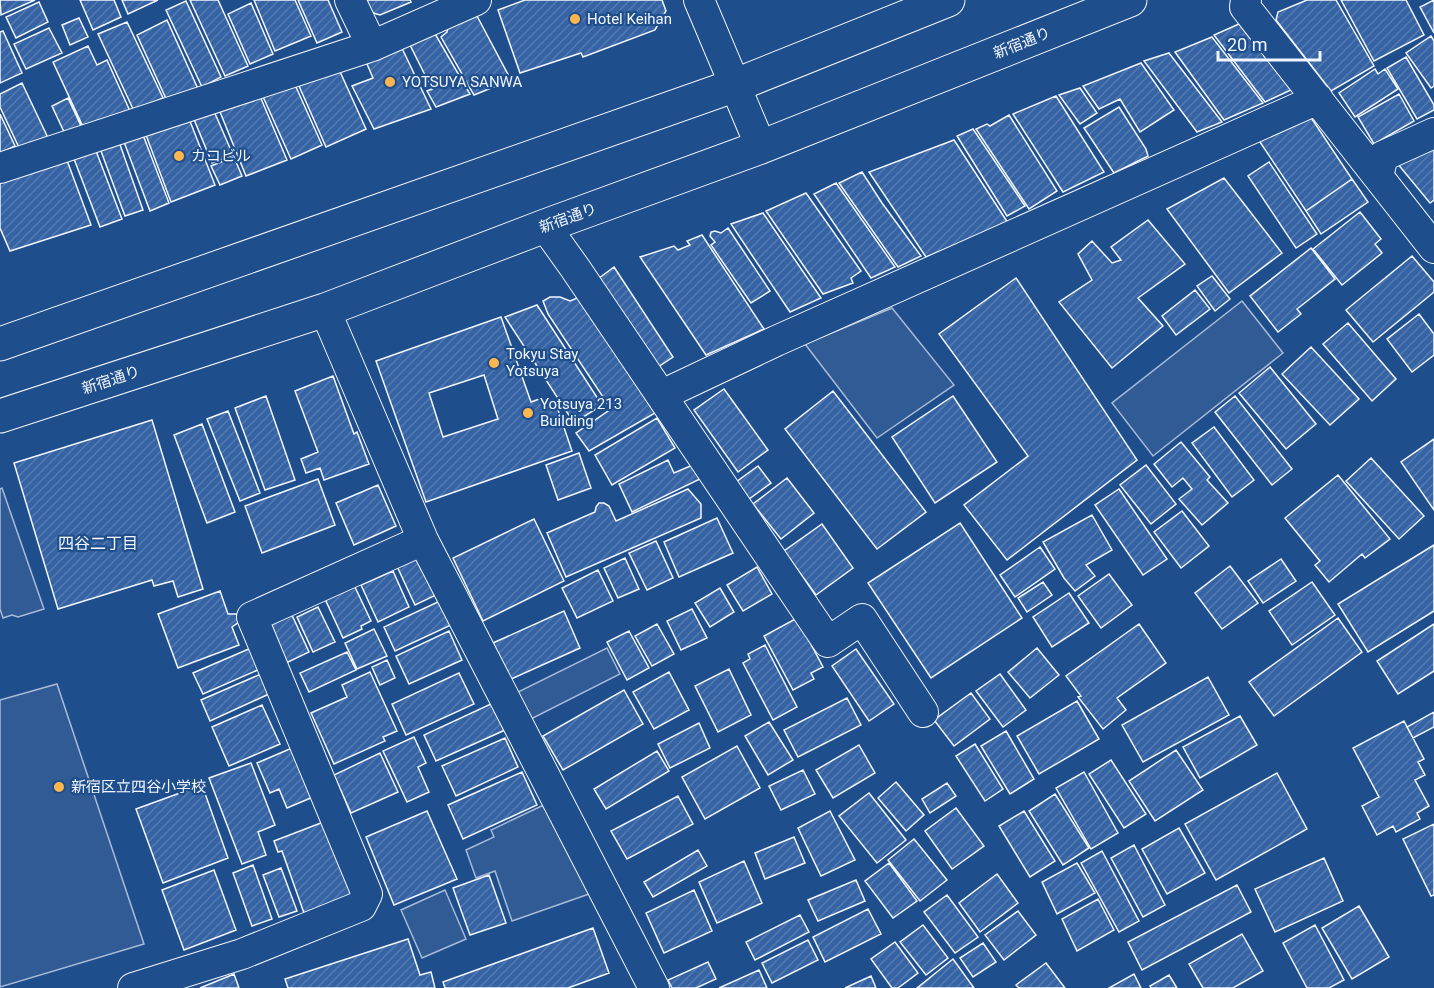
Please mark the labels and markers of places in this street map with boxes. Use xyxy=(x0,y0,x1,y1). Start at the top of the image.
place label: Hotel Keihan xyxy=(587,10,672,28)
marker: Hotel Keihan xyxy=(568,12,582,26)
place label: YOTSUYA SANWA xyxy=(402,73,523,91)
marker: YOTSUYA SANWA xyxy=(383,75,397,89)
place label: カコビル xyxy=(191,147,251,165)
marker: カコビル xyxy=(172,149,186,163)
place label: Tokyu Stay Yotsuya xyxy=(506,345,578,380)
marker: Tokyu Stay Yotsuya xyxy=(487,356,501,370)
place label: Yotsuya 213 Building xyxy=(540,395,622,430)
marker: Yotsuya 213 Building xyxy=(521,406,535,420)
place label: 新宿区立四谷小学校 xyxy=(71,778,206,796)
marker: 新宿区立四谷小学校 xyxy=(52,780,66,794)

